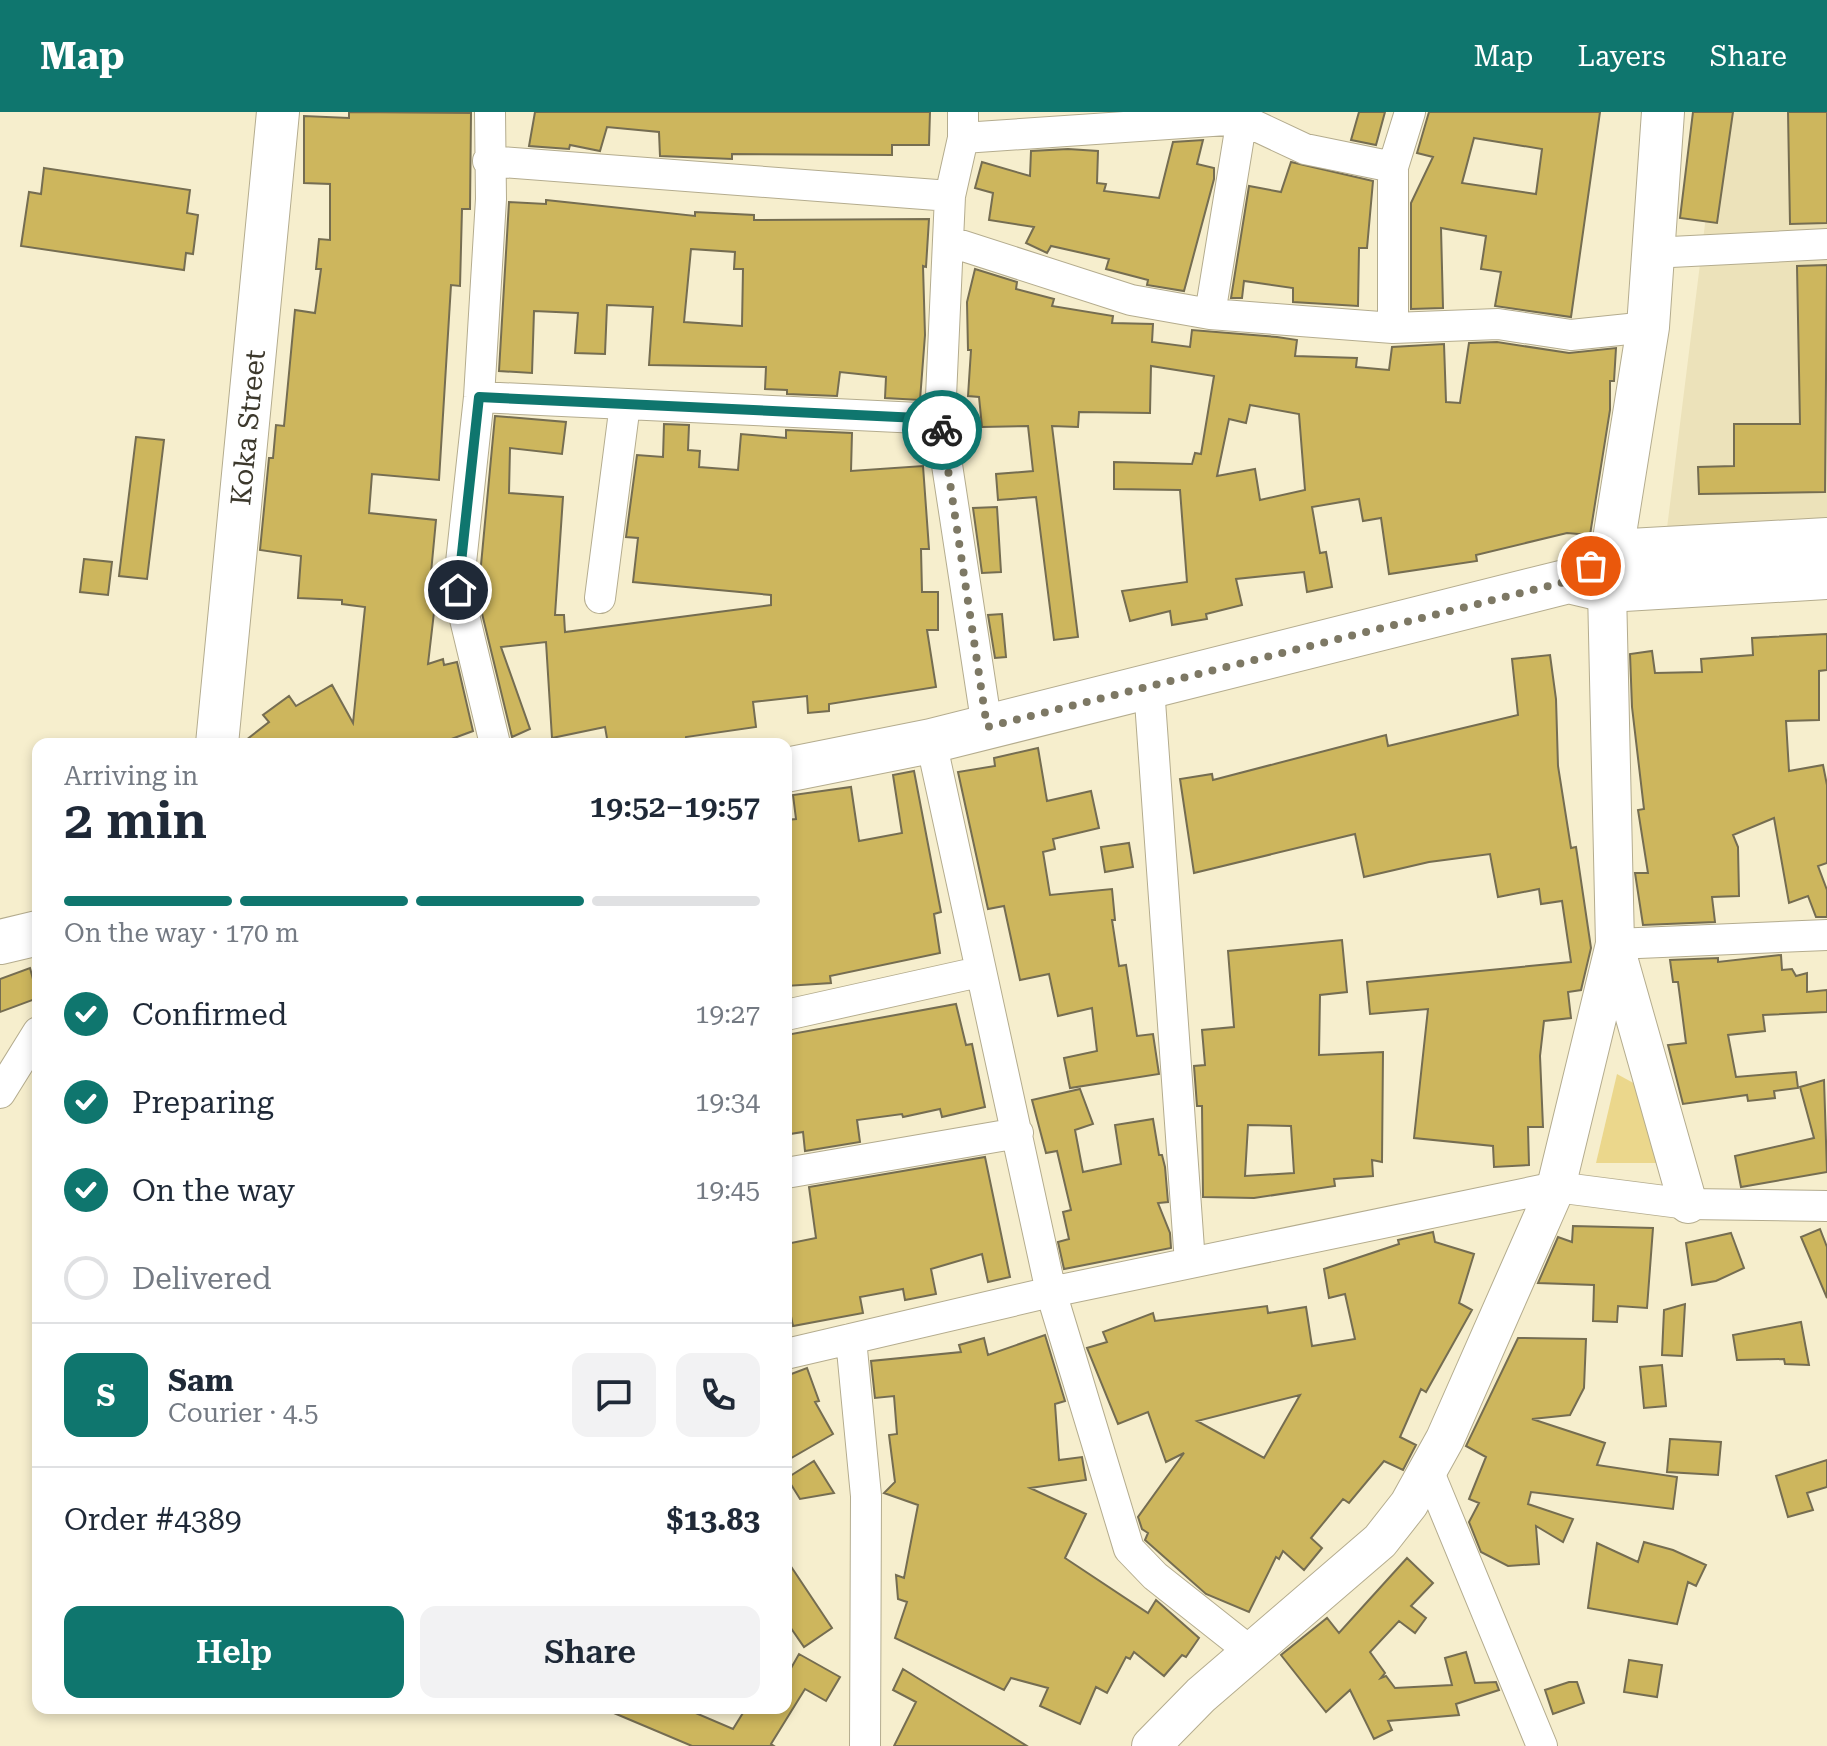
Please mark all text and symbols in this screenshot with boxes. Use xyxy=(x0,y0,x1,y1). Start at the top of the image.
text: Map xyxy=(40,34,125,78)
text: Map xyxy=(1474,40,1533,73)
text: Layers xyxy=(1577,40,1666,73)
text: Share xyxy=(1710,40,1787,73)
street label: Koka Street xyxy=(224,348,272,507)
courier xyxy=(902,390,982,470)
icon: bike xyxy=(920,408,964,452)
pin xyxy=(1557,532,1625,600)
icon: bag xyxy=(1569,544,1613,588)
pin xyxy=(424,556,492,624)
icon: home xyxy=(436,568,480,612)
text: Arriving in xyxy=(64,761,198,791)
text: 19:52–19:57 xyxy=(590,789,760,824)
text: 2 min xyxy=(64,790,207,851)
text: On the way · 170 m xyxy=(64,918,299,948)
icon: check xyxy=(64,992,108,1036)
text: Confirmed xyxy=(132,997,287,1032)
text: 19:27 xyxy=(695,999,760,1029)
icon: check xyxy=(64,1080,108,1124)
text: Preparing xyxy=(132,1085,274,1120)
text: 19:34 xyxy=(695,1087,760,1117)
icon: check xyxy=(64,1168,108,1212)
text: On the way xyxy=(132,1173,295,1208)
text: 19:45 xyxy=(695,1175,760,1205)
text: Delivered xyxy=(132,1261,271,1296)
button: chat xyxy=(572,1353,656,1437)
button: phone xyxy=(676,1353,760,1437)
text: Sam xyxy=(168,1363,234,1398)
text: S xyxy=(97,1378,115,1413)
text: Courier · 4.5 xyxy=(168,1398,318,1428)
text: Order #4389 xyxy=(64,1502,242,1537)
text: $13.83 xyxy=(667,1502,760,1537)
button: Help xyxy=(64,1606,404,1698)
button: Share xyxy=(420,1606,760,1698)

